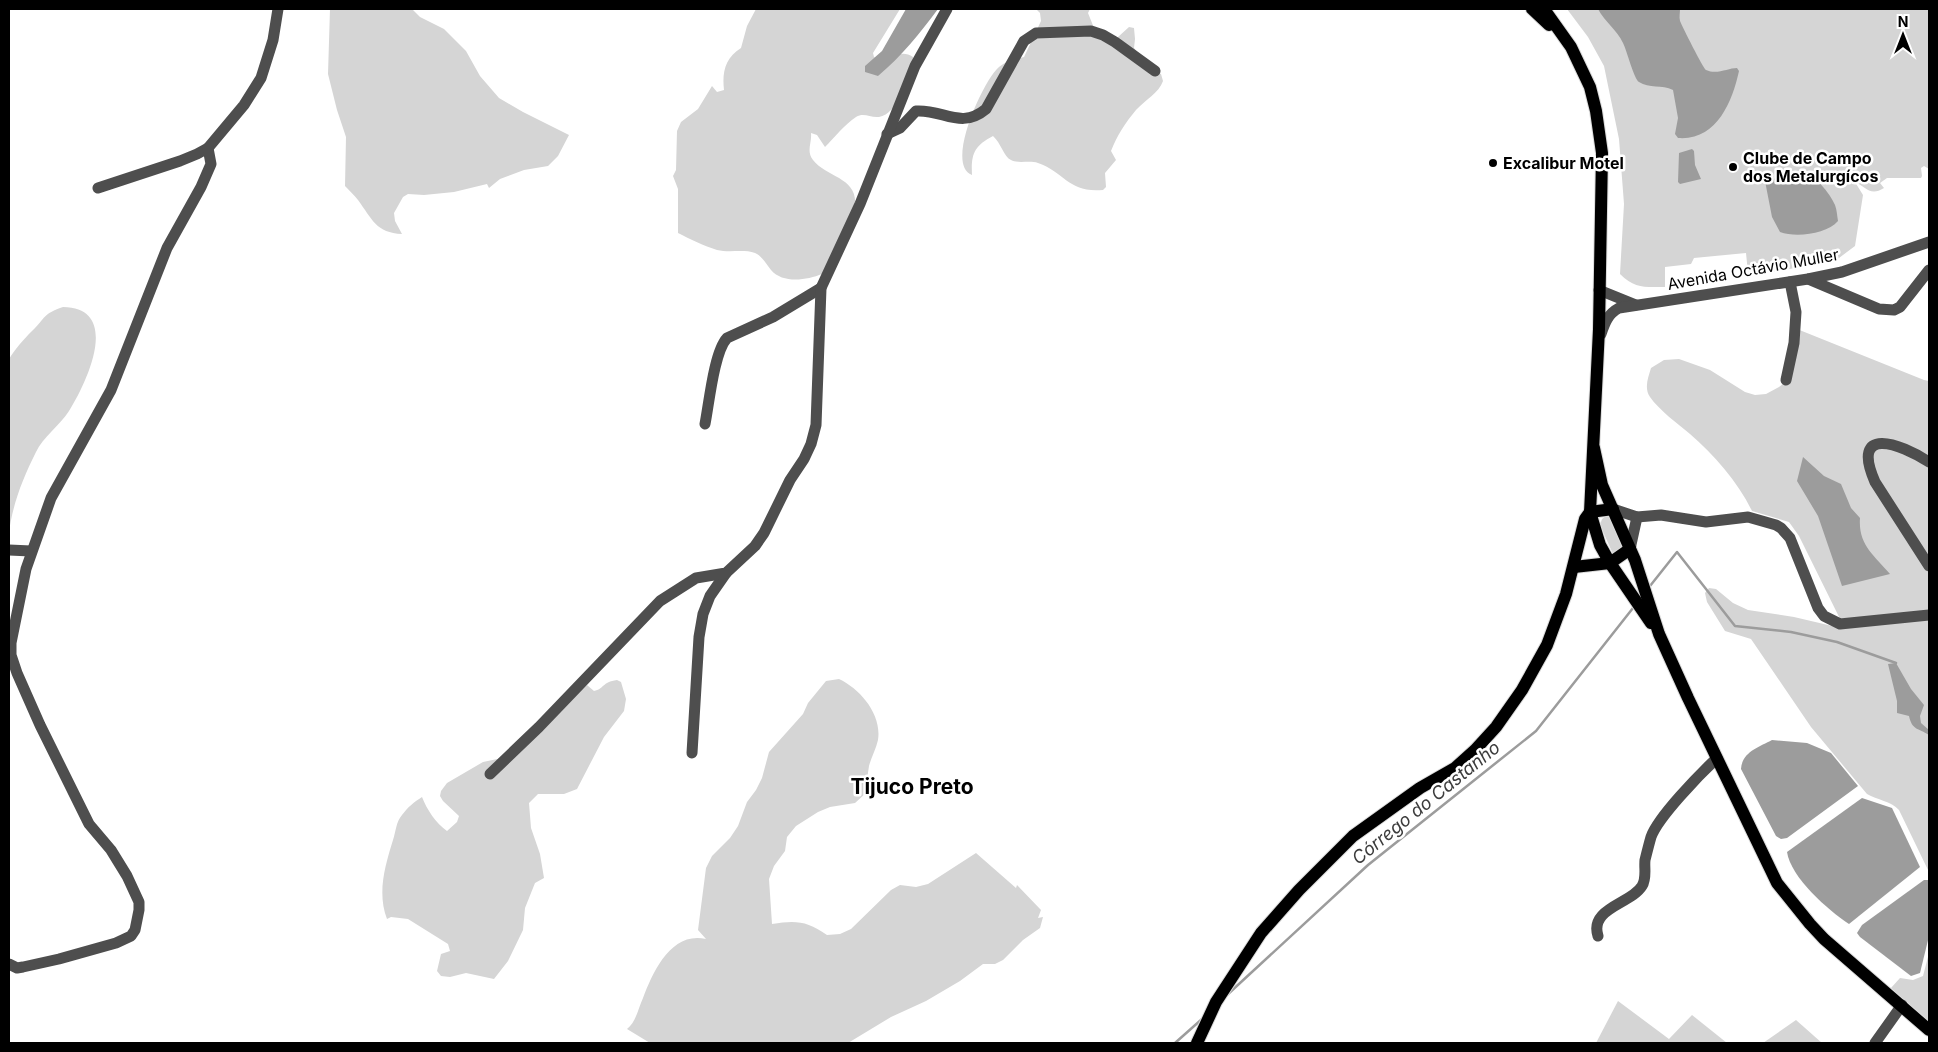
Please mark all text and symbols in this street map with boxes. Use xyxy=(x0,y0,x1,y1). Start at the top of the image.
north arrow xyxy=(1878,10,1928,60)
text: N xyxy=(1898,13,1908,30)
place label: Clube de Campo dos Metalurgícos xyxy=(1743,148,1878,186)
place label: Excalibur Motel xyxy=(1503,153,1624,173)
marker: Excalibur Motel xyxy=(1487,157,1499,169)
marker: Clube de Campo dos Metalurgícos xyxy=(1727,161,1739,173)
street label: Avenida Octávio Muller xyxy=(1666,244,1840,294)
water label: Córrego do Castanho xyxy=(1348,736,1504,869)
district label: Tijuco Preto xyxy=(850,774,974,799)

